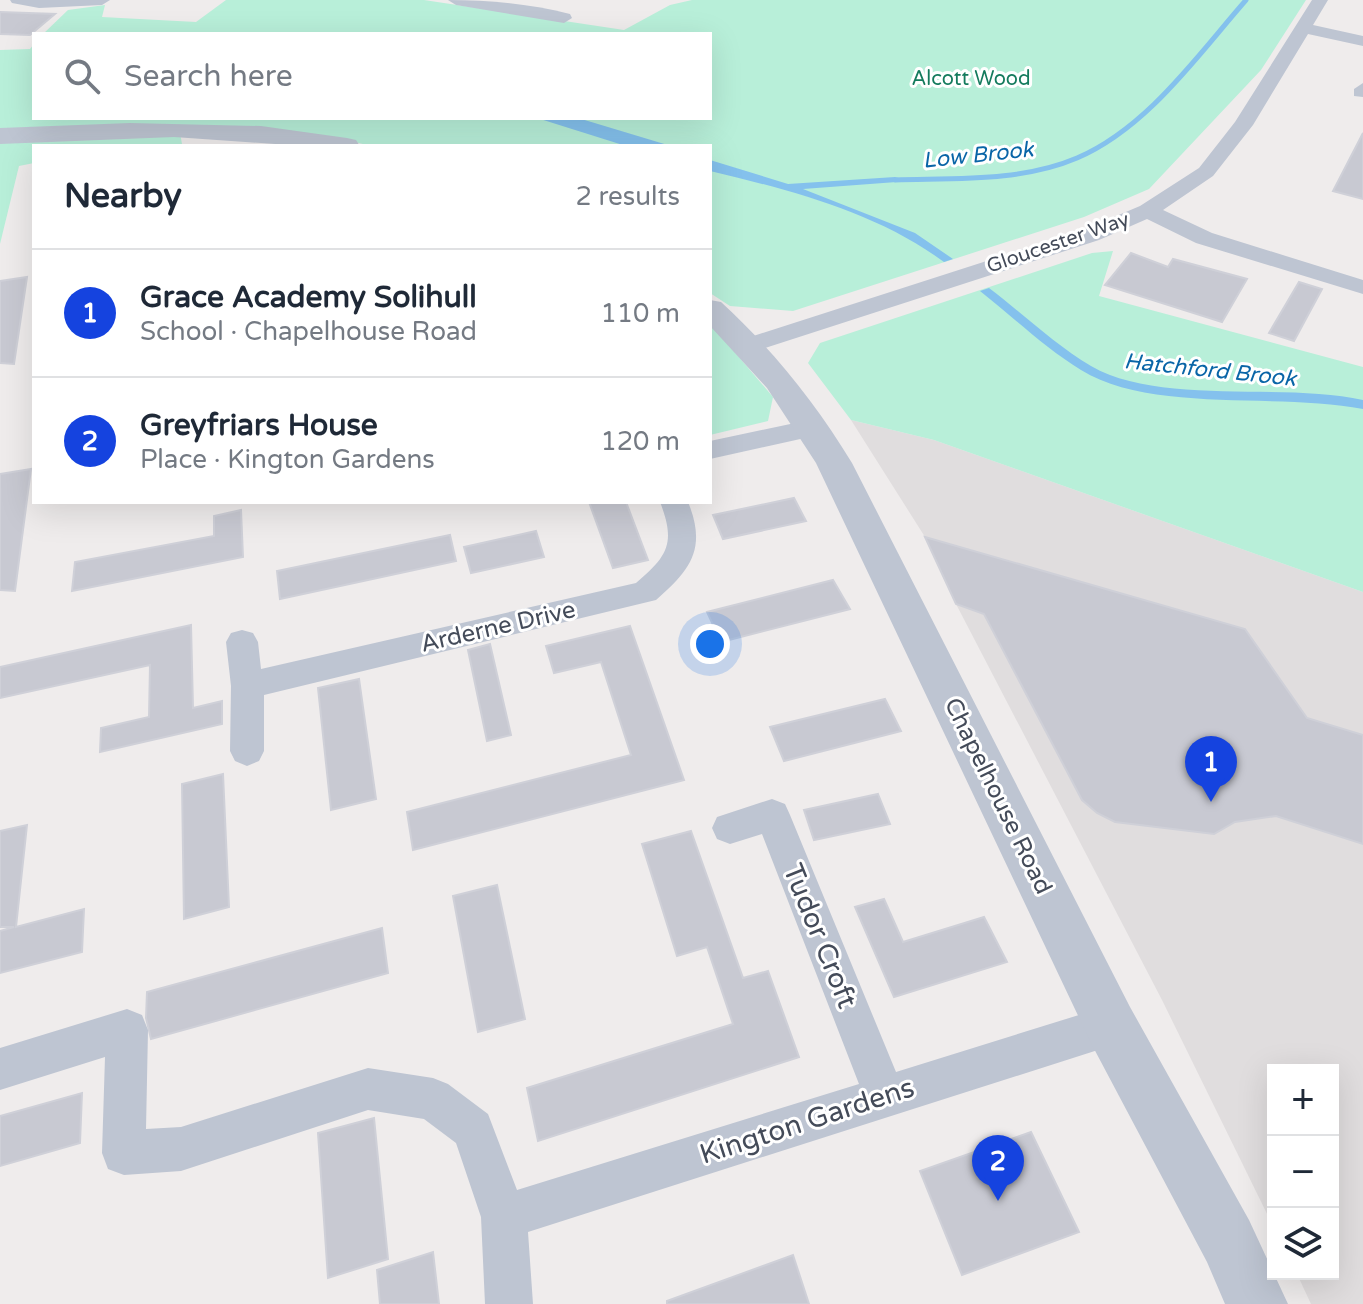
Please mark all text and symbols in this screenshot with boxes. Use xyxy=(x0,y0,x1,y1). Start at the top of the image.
search box xyxy=(32,32,712,120)
icon: search xyxy=(60,54,104,98)
text: Search here xyxy=(124,58,293,95)
park label: Alcott Wood xyxy=(911,67,1031,91)
water label: Low Brook xyxy=(921,136,1037,174)
text: Nearby xyxy=(64,176,182,217)
text: 2 results xyxy=(575,181,680,212)
street label: Gloucester Way xyxy=(984,207,1132,279)
text: Grace Academy Solihull xyxy=(140,279,477,316)
text: 1 xyxy=(82,298,98,329)
text: 110 m xyxy=(600,298,680,329)
text: School · Chapelhouse Road xyxy=(140,316,477,347)
water label: Hatchford Brook xyxy=(1123,348,1299,392)
text: Greyfriars House xyxy=(140,407,378,444)
text: 2 xyxy=(82,426,98,457)
text: 120 m xyxy=(600,426,680,457)
text: Place · Kington Gardens xyxy=(140,444,435,475)
street label: Arderne Drive xyxy=(418,595,578,659)
your location xyxy=(690,624,730,664)
street label: Chapelhouse Road xyxy=(938,693,1058,899)
pin: 1 xyxy=(1185,736,1237,802)
street label: Tudor Croft xyxy=(776,859,864,1013)
map controls xyxy=(1267,1064,1339,1280)
button: + xyxy=(1267,1064,1339,1136)
street label: Kington Gardens xyxy=(695,1070,919,1172)
pin: 2 xyxy=(972,1135,1024,1201)
button: − xyxy=(1267,1136,1339,1208)
button: layers xyxy=(1267,1208,1339,1280)

